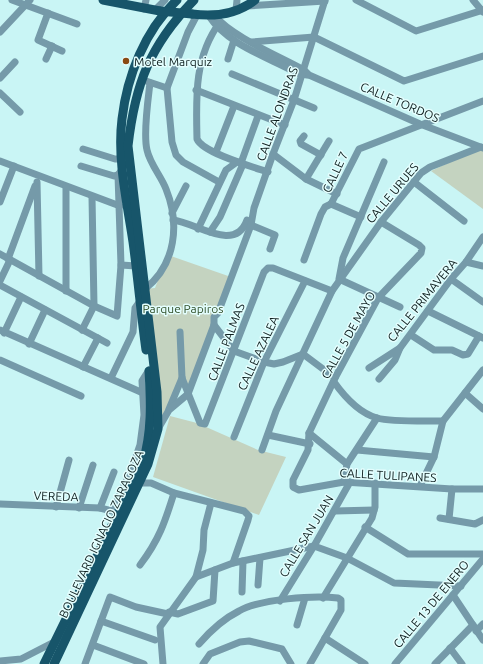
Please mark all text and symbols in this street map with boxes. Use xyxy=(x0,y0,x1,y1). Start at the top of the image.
place label: Motel Marquiz xyxy=(134,55,213,68)
marker: Motel Marquiz xyxy=(121,56,131,66)
street label: CALLE ALONDRAS xyxy=(254,65,300,163)
street label: CALLE TORDOS xyxy=(359,80,441,124)
street label: CALLE 7 xyxy=(320,149,350,195)
street label: CALLE URUES xyxy=(363,160,421,226)
street label: CALLE PRIMAVERA xyxy=(385,256,459,344)
street label: CALLE 5 DE MAYO xyxy=(319,289,377,381)
street label: CALLE PALMAS xyxy=(205,301,247,383)
park label: Parque Papiros xyxy=(143,302,223,315)
street label: CALLE AZALEA xyxy=(235,313,281,392)
street label: BOULEVARD IGNACIO ZARAGOZA xyxy=(56,448,146,620)
street label: CALLE TULIPANES xyxy=(339,466,437,484)
street label: VEREDA xyxy=(33,489,79,503)
street label: CALLE SAN JUAN xyxy=(276,493,336,579)
street label: CALLE 13 DE ENERO xyxy=(391,558,471,650)

